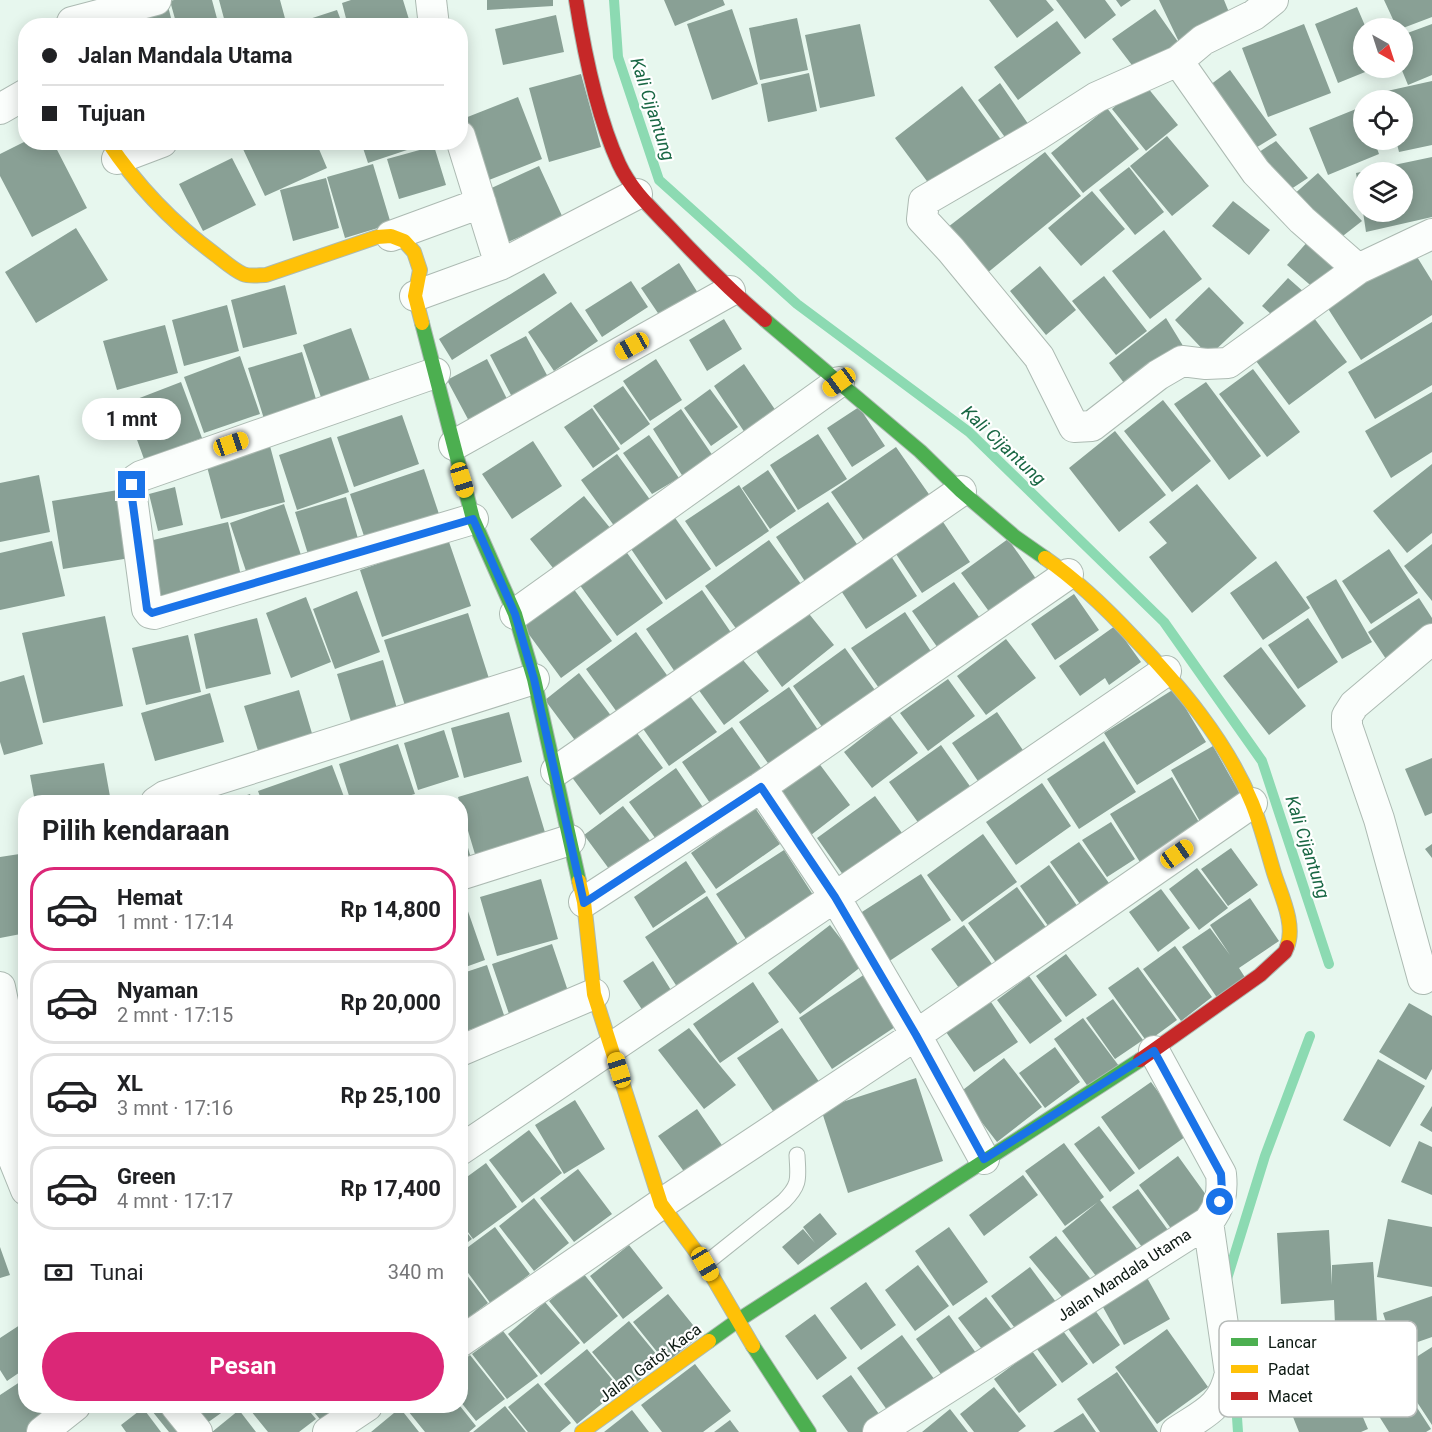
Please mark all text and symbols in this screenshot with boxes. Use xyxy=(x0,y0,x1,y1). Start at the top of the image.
north arrow xyxy=(1353,18,1413,78)
map controls xyxy=(1353,18,1413,222)
text: Jalan Mandala Utama xyxy=(78,43,293,68)
water label: Kali Cijantung xyxy=(626,55,680,163)
button: locate xyxy=(1353,90,1413,150)
text: Tujuan xyxy=(78,101,145,126)
button: layers xyxy=(1353,162,1413,222)
car xyxy=(612,329,652,363)
car xyxy=(819,364,859,400)
callout: 1 mnt xyxy=(82,398,182,440)
water label: Kali Cijantung xyxy=(958,401,1050,489)
text: 1 mnt xyxy=(106,407,157,431)
car xyxy=(211,430,251,458)
car xyxy=(448,460,476,500)
route end xyxy=(118,471,145,498)
water label: Kali Cijantung xyxy=(1281,793,1335,901)
text: Pilih kendaraan xyxy=(42,815,230,847)
car xyxy=(1157,836,1197,872)
icon: car xyxy=(45,882,99,936)
text: Hemat xyxy=(117,885,183,910)
text: Rp 14,800 xyxy=(341,897,441,922)
text: 1 mnt · 17:14 xyxy=(117,910,233,934)
icon: car xyxy=(45,975,99,1029)
text: Nyaman xyxy=(117,978,198,1003)
text: Rp 20,000 xyxy=(341,990,441,1015)
text: 2 mnt · 17:15 xyxy=(117,1003,233,1027)
car xyxy=(605,1050,633,1090)
icon: car xyxy=(45,1068,99,1122)
text: XL xyxy=(117,1071,143,1096)
text: Rp 25,100 xyxy=(341,1083,441,1108)
text: 3 mnt · 17:16 xyxy=(117,1096,233,1120)
icon: car xyxy=(45,1161,99,1215)
text: Green xyxy=(117,1164,176,1189)
text: Rp 17,400 xyxy=(341,1176,441,1201)
route start xyxy=(1206,1188,1233,1215)
text: 4 mnt · 17:17 xyxy=(117,1189,233,1213)
street label: Jalan Mandala Utama xyxy=(1054,1225,1194,1325)
car xyxy=(688,1244,722,1284)
icon: cash xyxy=(42,1256,75,1289)
text: Tunai xyxy=(90,1260,144,1285)
text: 340 m xyxy=(388,1260,444,1284)
street label: Jalan Gatot Kaca xyxy=(595,1320,705,1406)
legend xyxy=(1219,1321,1417,1417)
button: Pesan xyxy=(42,1332,444,1401)
text: Lancar xyxy=(1268,1333,1317,1352)
text: Padat xyxy=(1268,1360,1310,1379)
text: Macet xyxy=(1268,1387,1313,1406)

